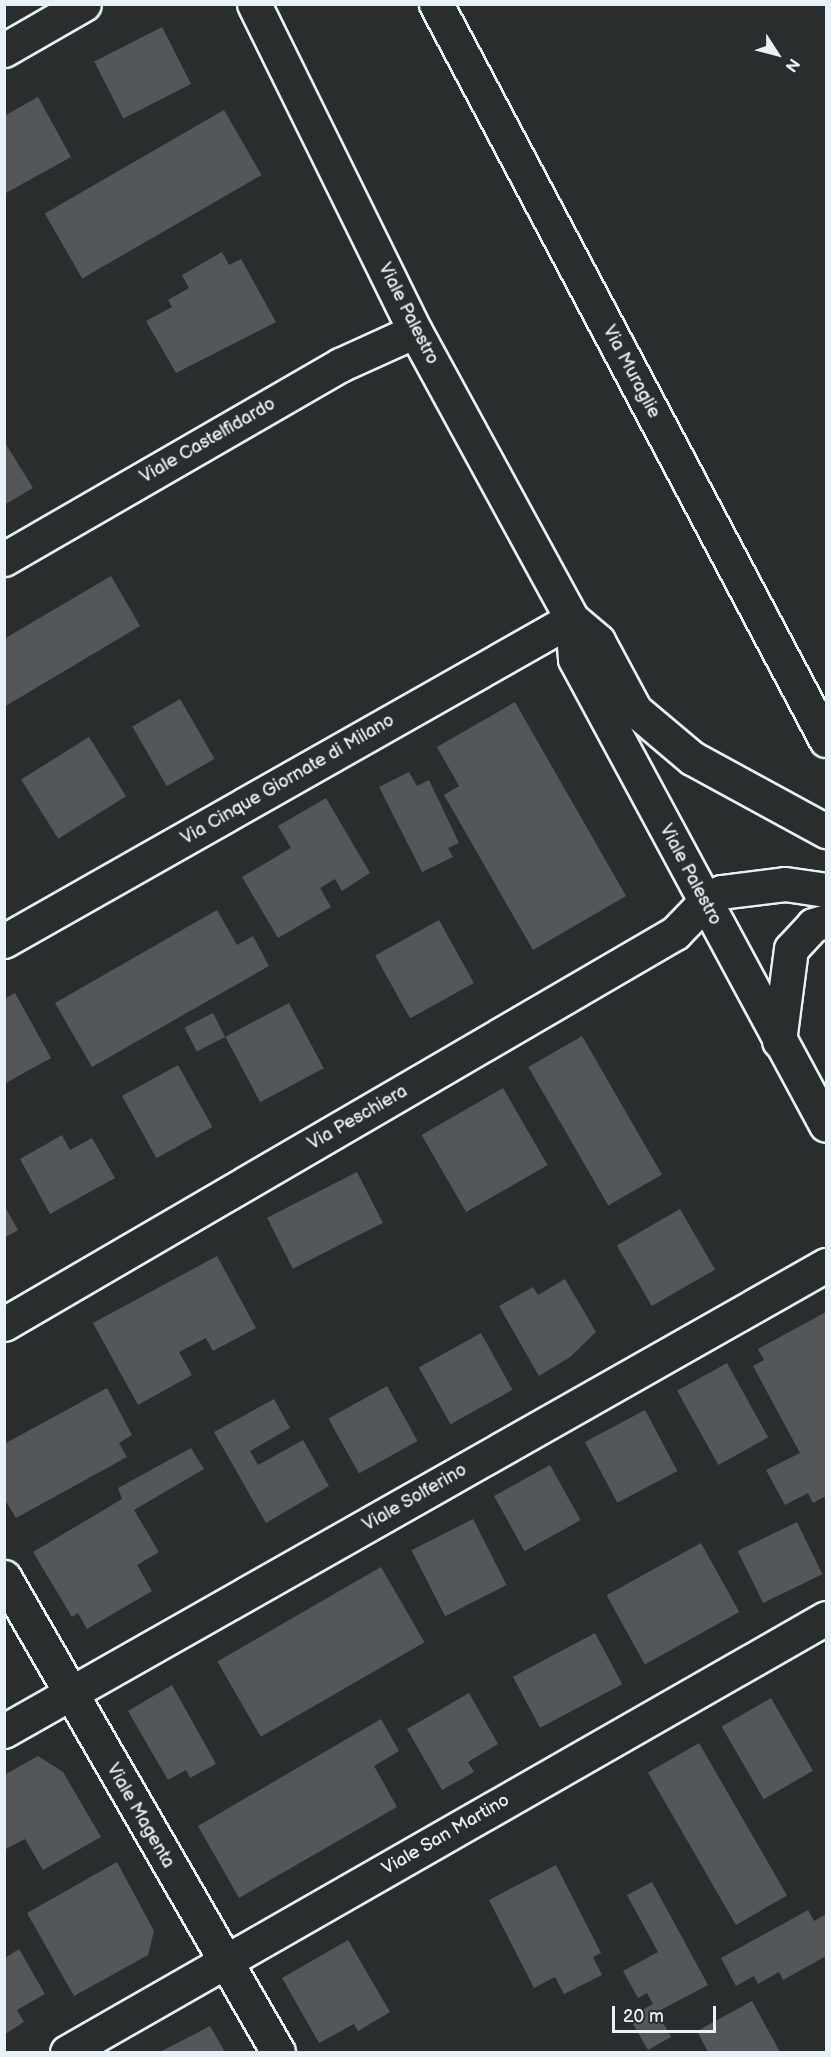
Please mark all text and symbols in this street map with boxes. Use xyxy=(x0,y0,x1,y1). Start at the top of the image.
north arrow xyxy=(747,24,807,84)
text: N xyxy=(781,54,803,75)
street label: Viale Palestro xyxy=(373,260,443,368)
street label: Via Muraglie xyxy=(598,322,664,422)
street label: Viale Castelfidardo xyxy=(137,394,279,488)
street label: Via Cinque Giornate di Milano xyxy=(178,710,398,850)
street label: Viale Palestro xyxy=(654,821,726,929)
street label: Via Peschiera xyxy=(304,1081,412,1155)
street label: Viale Solferino xyxy=(359,1459,471,1537)
street label: Viale Magenta xyxy=(101,1760,179,1872)
street label: Viale San Martino xyxy=(378,1790,514,1880)
scale bar xyxy=(615,1994,718,2032)
text: 20 m xyxy=(623,2006,664,2027)

